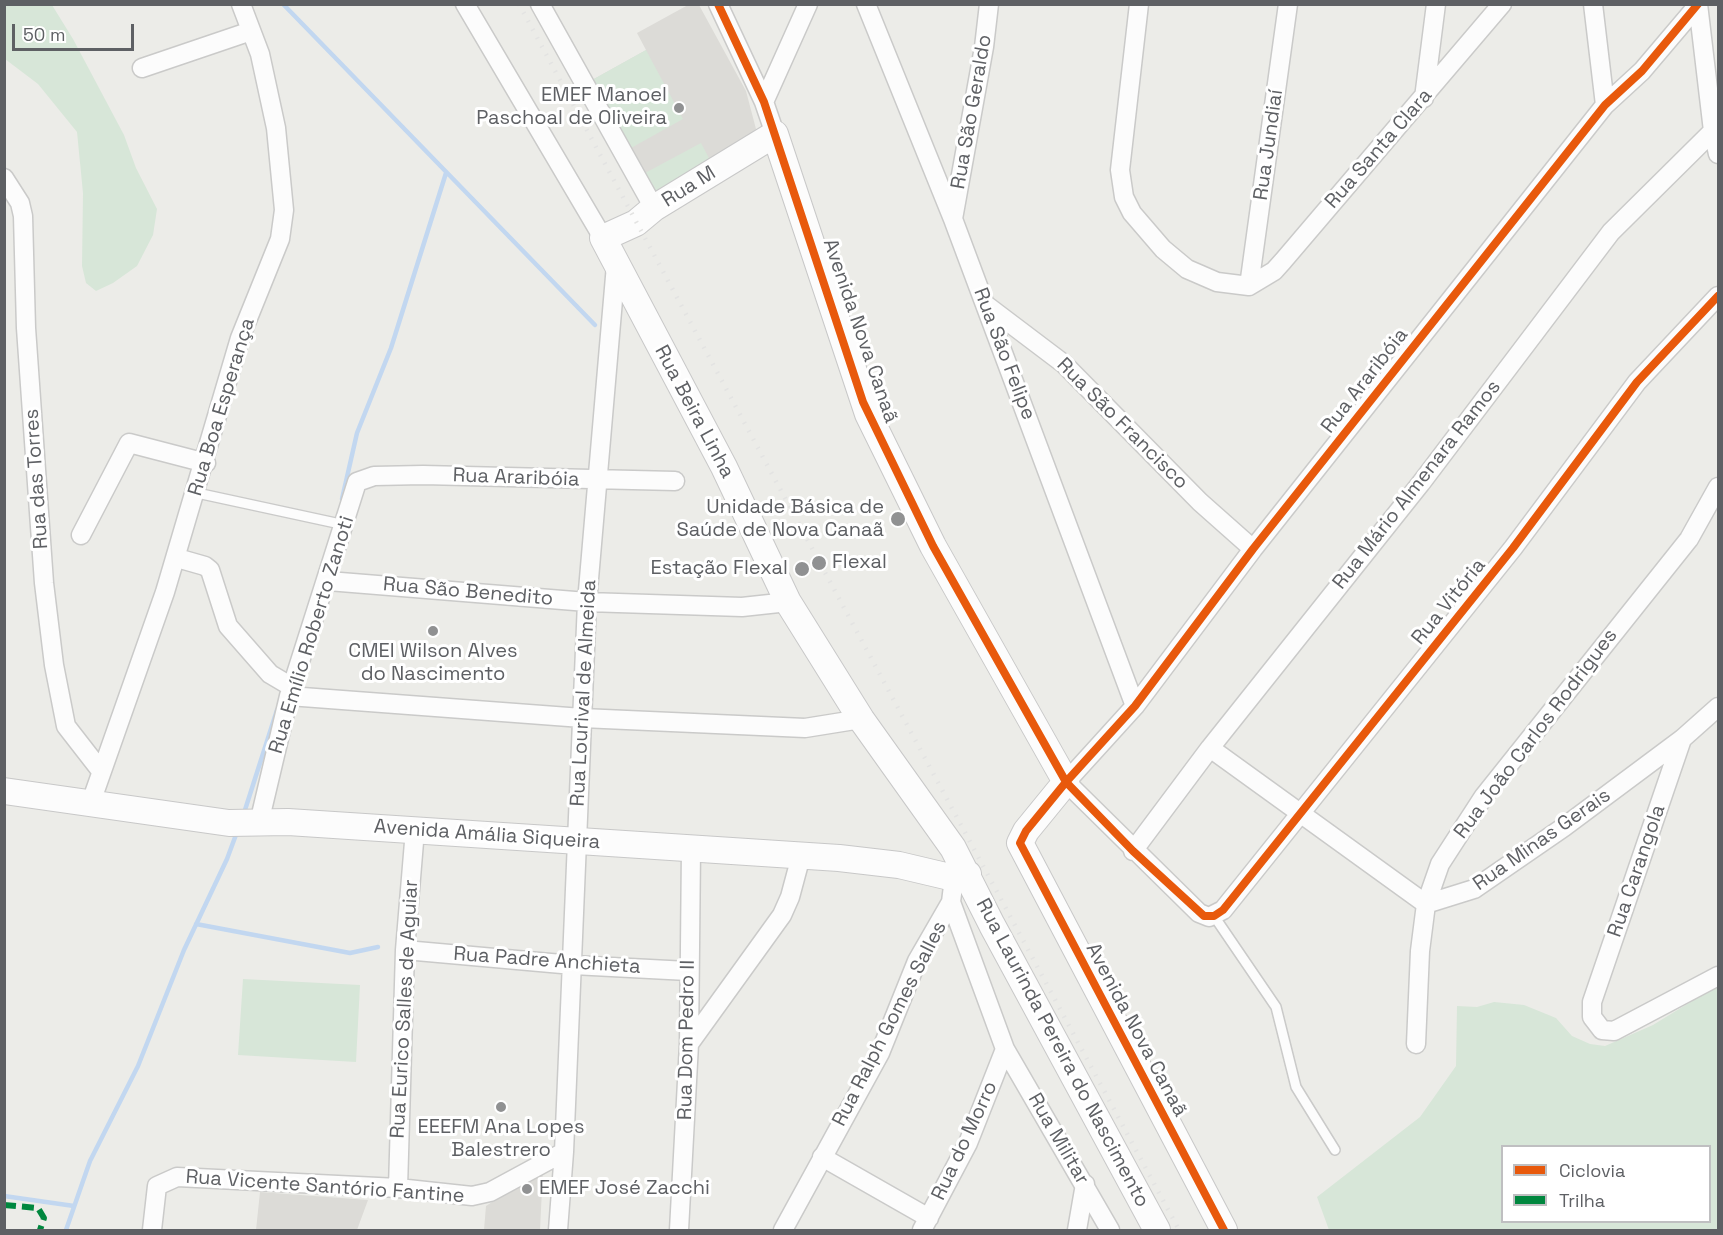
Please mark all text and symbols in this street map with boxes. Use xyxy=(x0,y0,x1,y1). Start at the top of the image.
scale bar xyxy=(15,12,136,50)
text: 50 m xyxy=(23,23,65,46)
street label: Rua São Geraldo xyxy=(947,33,997,191)
place label: EMEF Manoel Paschoal de Oliveira xyxy=(476,84,667,131)
street label: Rua Santa Clara xyxy=(1320,84,1438,214)
street label: Rua Jundiaí xyxy=(1249,88,1289,202)
marker: EMEF Manoel Paschoal de Oliveira xyxy=(672,101,686,115)
street label: Rua M xyxy=(658,161,720,213)
street label: Avenida Nova Canaã xyxy=(817,236,903,426)
street label: Rua São Felipe xyxy=(968,285,1040,423)
street label: Rua Boa Esperança xyxy=(184,315,260,499)
street label: Rua Araribóia xyxy=(1316,324,1414,438)
street label: Rua Beira Linha xyxy=(649,341,739,483)
street label: Rua São Francisco xyxy=(1051,353,1193,495)
street label: Rua Mário Almenara Ramos xyxy=(1328,376,1506,594)
street label: Rua das Torres xyxy=(20,408,54,550)
street label: Rua Araribóia xyxy=(452,464,580,492)
place label: Unidade Básica de Saúde de Nova Canaã xyxy=(677,496,884,543)
marker: Unidade Básica de Saúde de Nova Canaã xyxy=(889,510,907,528)
street label: Rua Emílio Roberto Zanoti xyxy=(264,513,360,757)
place label: Flexal xyxy=(832,551,887,575)
marker: Flexal xyxy=(810,554,828,572)
street label: Rua Vitória xyxy=(1407,554,1491,650)
place label: Estação Flexal xyxy=(650,557,788,581)
marker: Estação Flexal xyxy=(793,560,811,578)
street label: Rua São Benedito xyxy=(382,573,554,611)
street label: Rua Lourival de Almeida xyxy=(566,579,602,807)
marker: CMEI Wilson Alves do Nascimento xyxy=(426,624,440,638)
street label: Rua João Carlos Rodrigues xyxy=(1449,624,1623,844)
place label: CMEI Wilson Alves do Nascimento xyxy=(348,640,518,687)
street label: Rua Minas Gerais xyxy=(1469,784,1615,896)
street label: Rua Carangola xyxy=(1603,802,1671,940)
street label: Avenida Amália Siqueira xyxy=(373,815,601,855)
street label: Rua Eurico Salles de Aguiar xyxy=(386,879,424,1139)
street label: Rua Laurinda Pereira do Nascimento xyxy=(970,895,1154,1211)
street label: Rua Ralph Gomes Salles xyxy=(828,917,952,1131)
street label: Avenida Nova Canaã xyxy=(1080,939,1192,1121)
street label: Rua Padre Anchieta xyxy=(453,942,641,980)
street label: Rua Dom Pedro II xyxy=(674,960,700,1120)
street label: Rua do Morro xyxy=(927,1078,1003,1204)
street label: Rua Militar xyxy=(1022,1089,1094,1189)
marker: EEEFM Ana Lopes Balestrero xyxy=(494,1100,508,1114)
place label: EEEFM Ana Lopes Balestrero xyxy=(418,1116,584,1163)
legend xyxy=(1501,1145,1711,1223)
text: Ciclovia xyxy=(1559,1159,1625,1182)
street label: Rua Vicente Santório Fantine xyxy=(185,1165,465,1209)
place label: EMEF José Zacchi xyxy=(539,1177,710,1201)
marker: EMEF José Zacchi xyxy=(520,1182,534,1196)
text: Trilha xyxy=(1559,1189,1605,1212)

